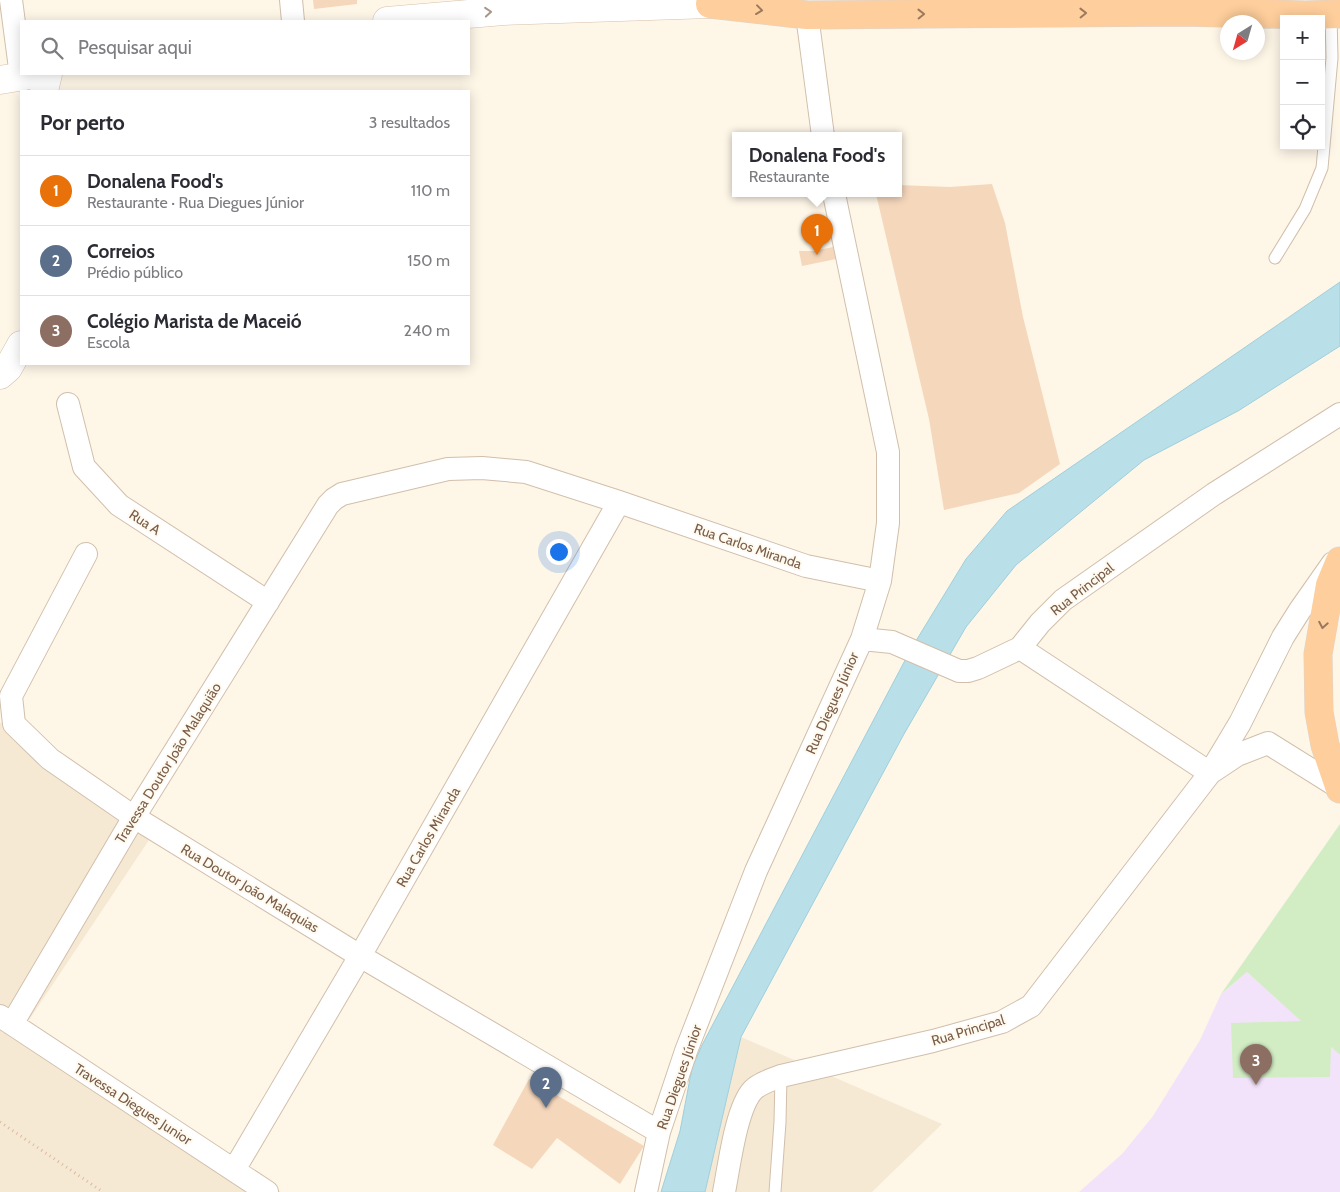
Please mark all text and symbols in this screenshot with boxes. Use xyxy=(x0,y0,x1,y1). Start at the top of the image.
one-way arrow xyxy=(755,4,763,15)
one-way arrow xyxy=(484,7,492,18)
one-way arrow xyxy=(1080,8,1088,18)
one-way arrow xyxy=(918,9,925,19)
north arrow xyxy=(1220,15,1265,60)
map controls xyxy=(1280,15,1325,150)
button: + xyxy=(1280,15,1325,60)
search box xyxy=(20,20,470,75)
icon: search xyxy=(38,34,66,62)
text: Pesquisar aqui xyxy=(78,36,192,59)
button: − xyxy=(1280,60,1325,105)
button: locate xyxy=(1280,105,1325,150)
text: Por perto xyxy=(40,110,125,135)
text: 3 resultados xyxy=(369,113,450,132)
popup xyxy=(732,132,902,197)
text: Donalena Food's xyxy=(749,144,885,167)
text: Restaurante xyxy=(749,167,829,186)
text: Donalena Food's xyxy=(87,170,223,193)
text: 1 xyxy=(53,181,59,200)
text: 110 m xyxy=(411,181,450,200)
text: Restaurante · Rua Diegues Júnior xyxy=(87,193,304,212)
pin: 1 xyxy=(801,214,833,255)
text: Correios xyxy=(87,240,155,263)
text: 2 xyxy=(52,251,60,270)
text: 150 m xyxy=(407,251,450,270)
text: Prédio público xyxy=(87,263,183,282)
text: Colégio Marista de Maceió xyxy=(87,310,302,333)
text: 3 xyxy=(52,321,60,340)
text: 240 m xyxy=(404,321,450,340)
text: Escola xyxy=(87,333,130,352)
street label: Rua A xyxy=(126,505,165,539)
street label: Rua Carlos Miranda xyxy=(692,519,804,573)
your location xyxy=(546,539,572,565)
street label: Rua Principal xyxy=(1047,558,1118,619)
one-way arrow xyxy=(1319,620,1329,629)
street label: Rua Diegues Júnior xyxy=(801,649,863,757)
street label: Travessa Doutor João Malaquião xyxy=(111,679,225,847)
street label: Rua Carlos Miranda xyxy=(392,783,464,890)
street label: Rua Doutor João Malaquias xyxy=(178,840,322,936)
street label: Rua Principal xyxy=(929,1010,1008,1050)
street label: Rua Diegues Júnior xyxy=(653,1022,706,1132)
pin: 3 xyxy=(1240,1044,1272,1085)
street label: Travessa Diegues Junior xyxy=(71,1059,196,1149)
pin: 2 xyxy=(530,1067,562,1108)

